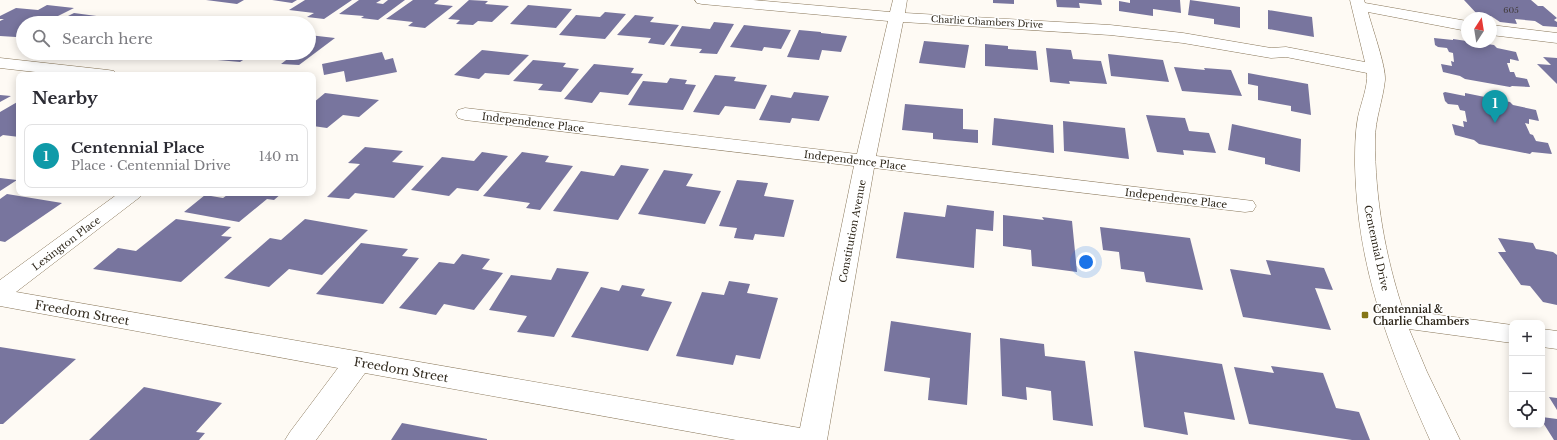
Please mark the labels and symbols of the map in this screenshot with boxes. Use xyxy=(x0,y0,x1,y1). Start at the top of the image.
house number: 605 xyxy=(1503,5,1519,15)
north arrow xyxy=(1461,12,1497,48)
street label: Charlie Chambers Drive xyxy=(931,13,1043,30)
pin: 1 xyxy=(1482,90,1508,123)
street label: Independence Place xyxy=(481,110,585,135)
street label: Independence Place xyxy=(803,148,907,173)
street label: Constitution Avenue xyxy=(836,178,869,284)
street label: Independence Place xyxy=(1124,186,1228,211)
street label: Centennial Drive xyxy=(1361,204,1392,293)
street label: Lexington Place xyxy=(30,213,103,273)
your location xyxy=(1076,252,1096,272)
street label: Freedom Street xyxy=(34,297,131,328)
place label: Centennial & Charlie Chambers xyxy=(1373,303,1469,328)
marker: Centennial & Charlie Chambers xyxy=(1360,310,1370,320)
street label: Freedom Street xyxy=(353,354,450,385)

